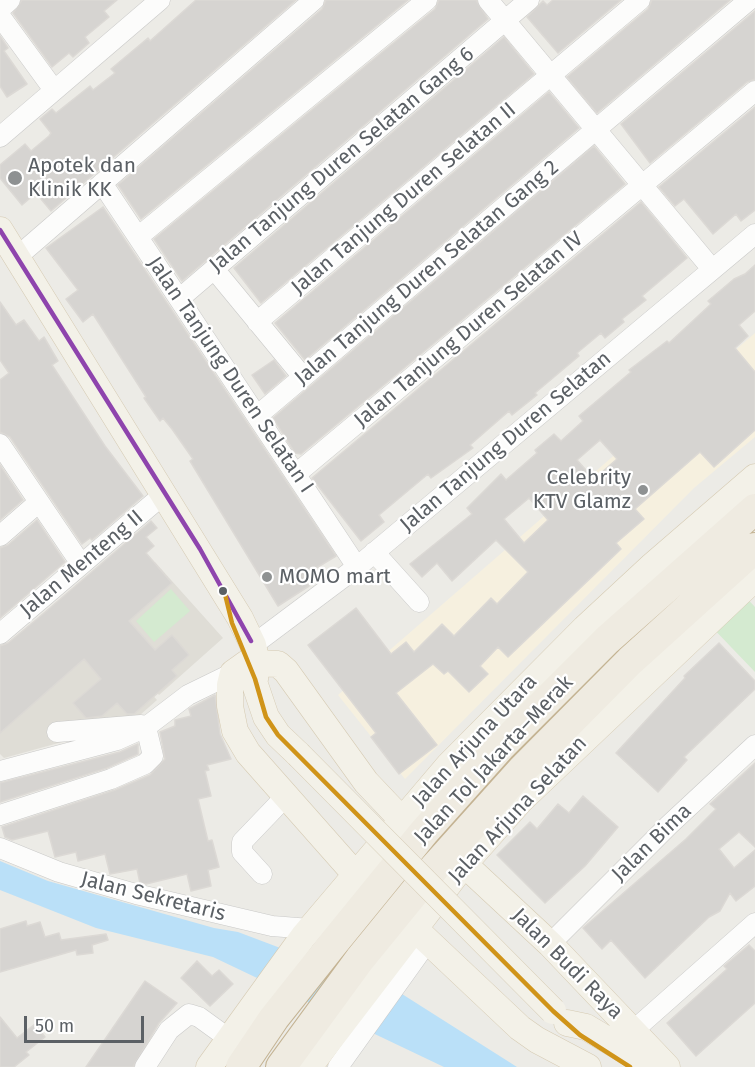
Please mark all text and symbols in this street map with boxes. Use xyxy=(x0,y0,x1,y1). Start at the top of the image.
street label: Jalan Tanjung Duren Selatan Gang 6 xyxy=(205,42,479,278)
street label: Jalan Tanjung Duren Selatan II xyxy=(287,98,521,300)
place label: Apotek dan Klinik KK xyxy=(28,153,136,203)
street label: Jalan Tanjung Duren Selatan Gang 2 xyxy=(290,155,564,391)
marker: Apotek dan Klinik KK xyxy=(6,169,24,187)
street label: Jalan Tanjung Duren Selatan IV xyxy=(349,227,589,433)
street label: Jalan Tanjung Duren Selatan I xyxy=(141,252,319,498)
street label: Jalan Tanjung Duren Selatan xyxy=(395,346,617,538)
place label: Celebrity KTV Glamz xyxy=(533,465,631,515)
marker: Celebrity KTV Glamz xyxy=(636,483,650,497)
street label: Jalan Menteng II xyxy=(15,505,149,623)
place label: MOMO mart xyxy=(279,564,391,590)
marker: MOMO mart xyxy=(260,570,274,584)
unlabelled marker xyxy=(217,585,229,597)
street label: Jalan Arjuna Utara xyxy=(407,670,543,812)
street label: Jalan Tol Jakarta–Merak xyxy=(409,670,579,850)
street label: Jalan Arjuna Selatan xyxy=(443,731,593,889)
street label: Jalan Bima xyxy=(607,799,697,887)
street label: Jalan Sekretaris xyxy=(78,867,228,927)
street label: Jalan Budi Raya xyxy=(506,903,628,1025)
scale bar xyxy=(27,1004,147,1042)
text: 50 m xyxy=(35,1015,74,1037)

